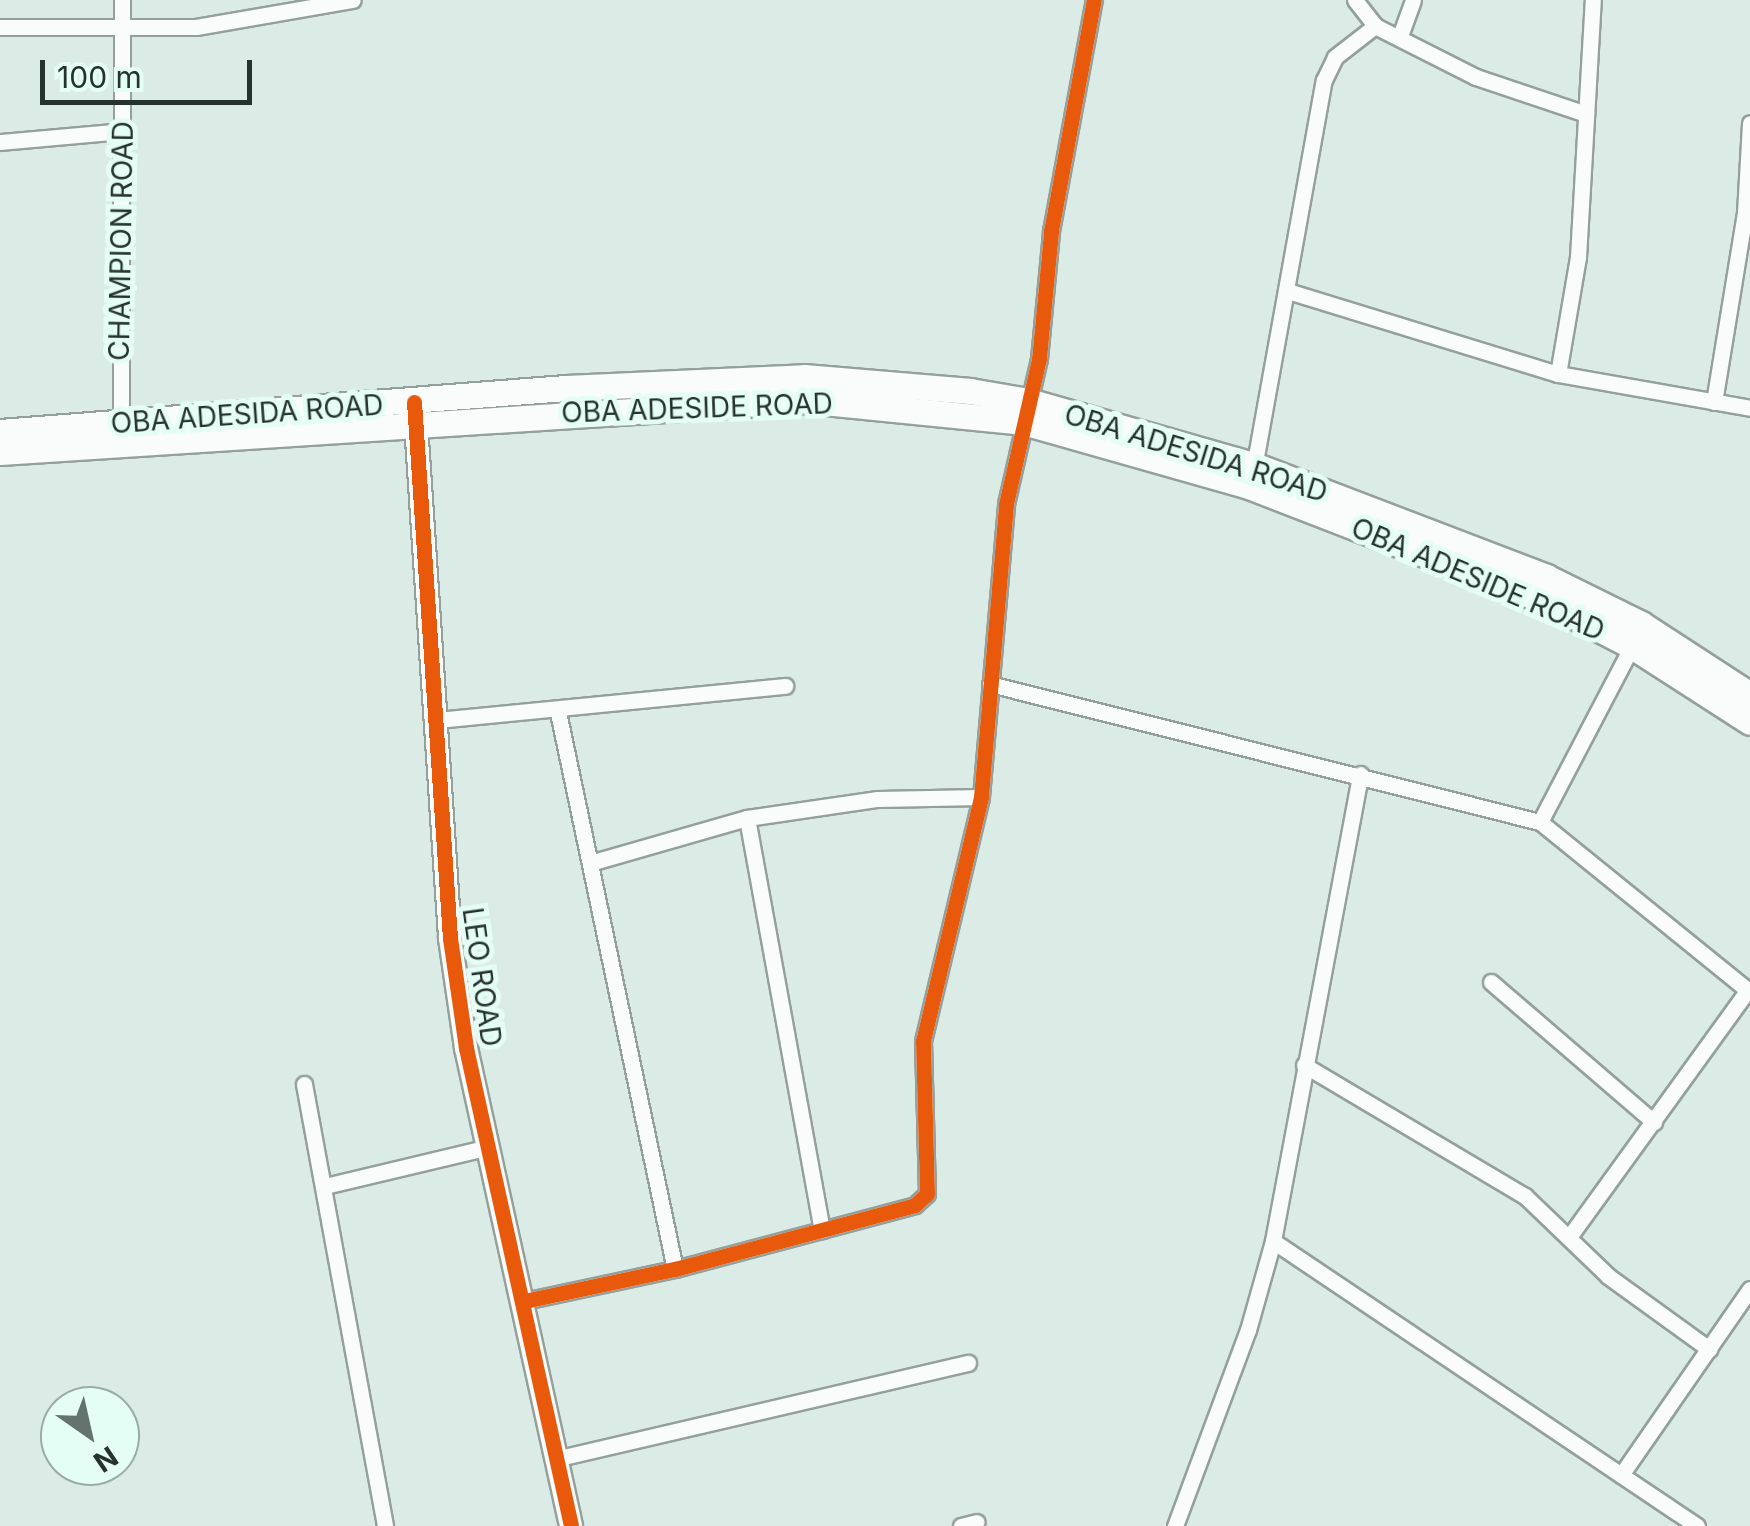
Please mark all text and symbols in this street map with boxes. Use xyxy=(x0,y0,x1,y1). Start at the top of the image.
scale bar xyxy=(45,40,258,102)
text: 100 m xyxy=(57,59,142,95)
street label: CHAMPION ROAD xyxy=(102,121,140,361)
street label: OBA ADESIDE ROAD xyxy=(561,386,833,430)
street label: OBA ADESIDA ROAD xyxy=(110,388,384,440)
street label: OBA ADESIDA ROAD xyxy=(1060,397,1332,509)
street label: OBA ADESIDE ROAD xyxy=(1346,510,1610,648)
street label: LEO ROAD xyxy=(456,905,508,1049)
north arrow xyxy=(40,1386,140,1486)
text: N xyxy=(87,1439,124,1479)

